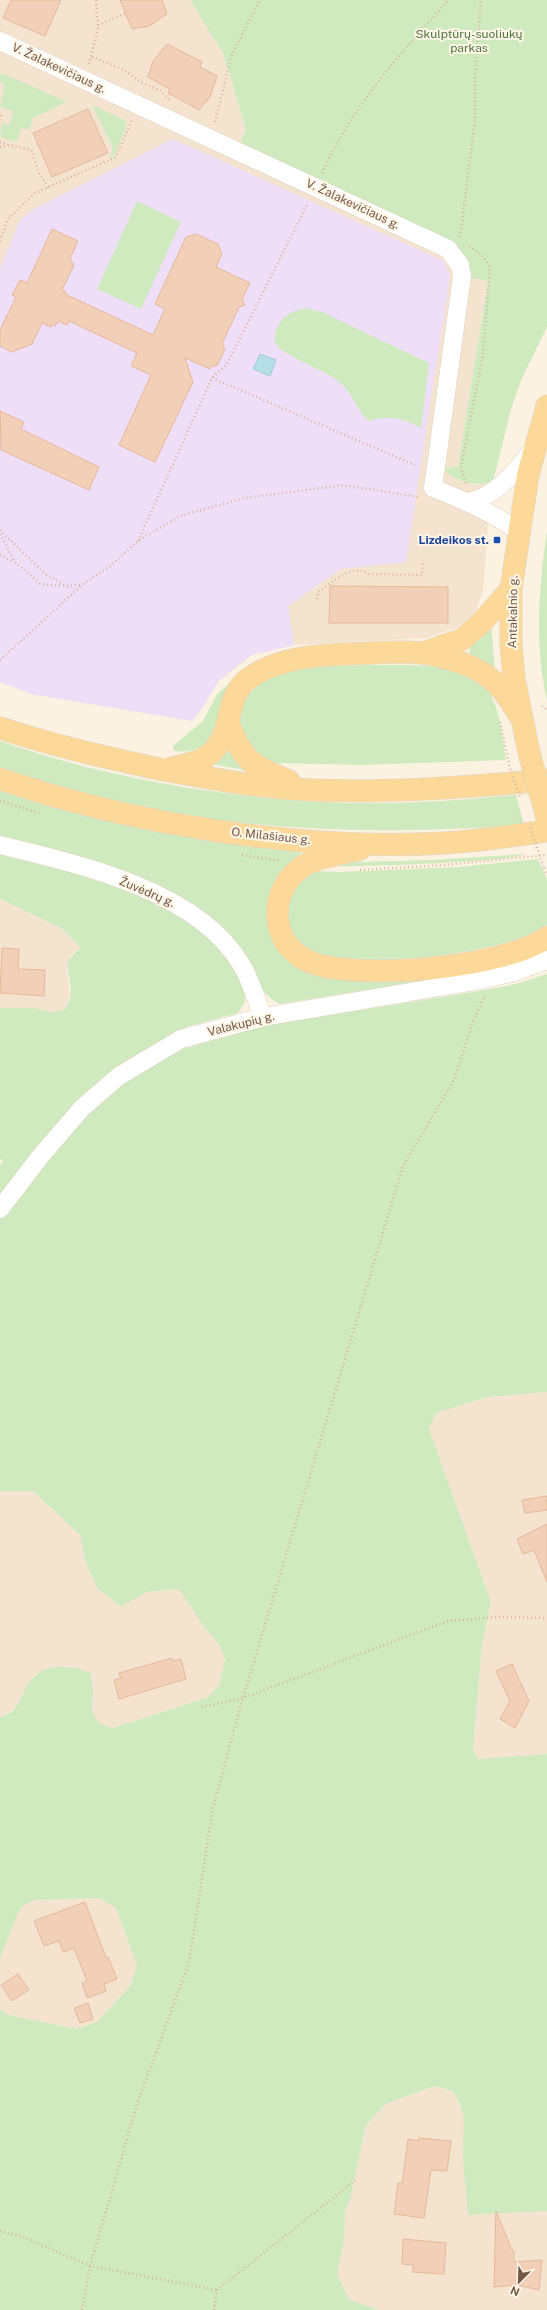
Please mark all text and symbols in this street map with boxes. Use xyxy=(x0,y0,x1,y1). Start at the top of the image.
park label: Skulptūrų-suoliukų parkas xyxy=(416,27,523,55)
street label: V. Žalakevičiaus g. xyxy=(10,40,108,96)
street label: V. Žalakevičiaus g. xyxy=(304,176,402,232)
place label: Lizdeikos st. xyxy=(419,533,489,547)
marker: Lizdeikos st. xyxy=(492,535,502,545)
street label: Antakalnio g. xyxy=(505,575,521,649)
street label: O. Milašiaus g. xyxy=(231,825,311,847)
street label: Žuvėdrų g. xyxy=(117,874,177,910)
street label: Valakupių g. xyxy=(206,1009,276,1039)
north arrow xyxy=(499,2262,539,2302)
text: N xyxy=(509,2284,521,2298)

